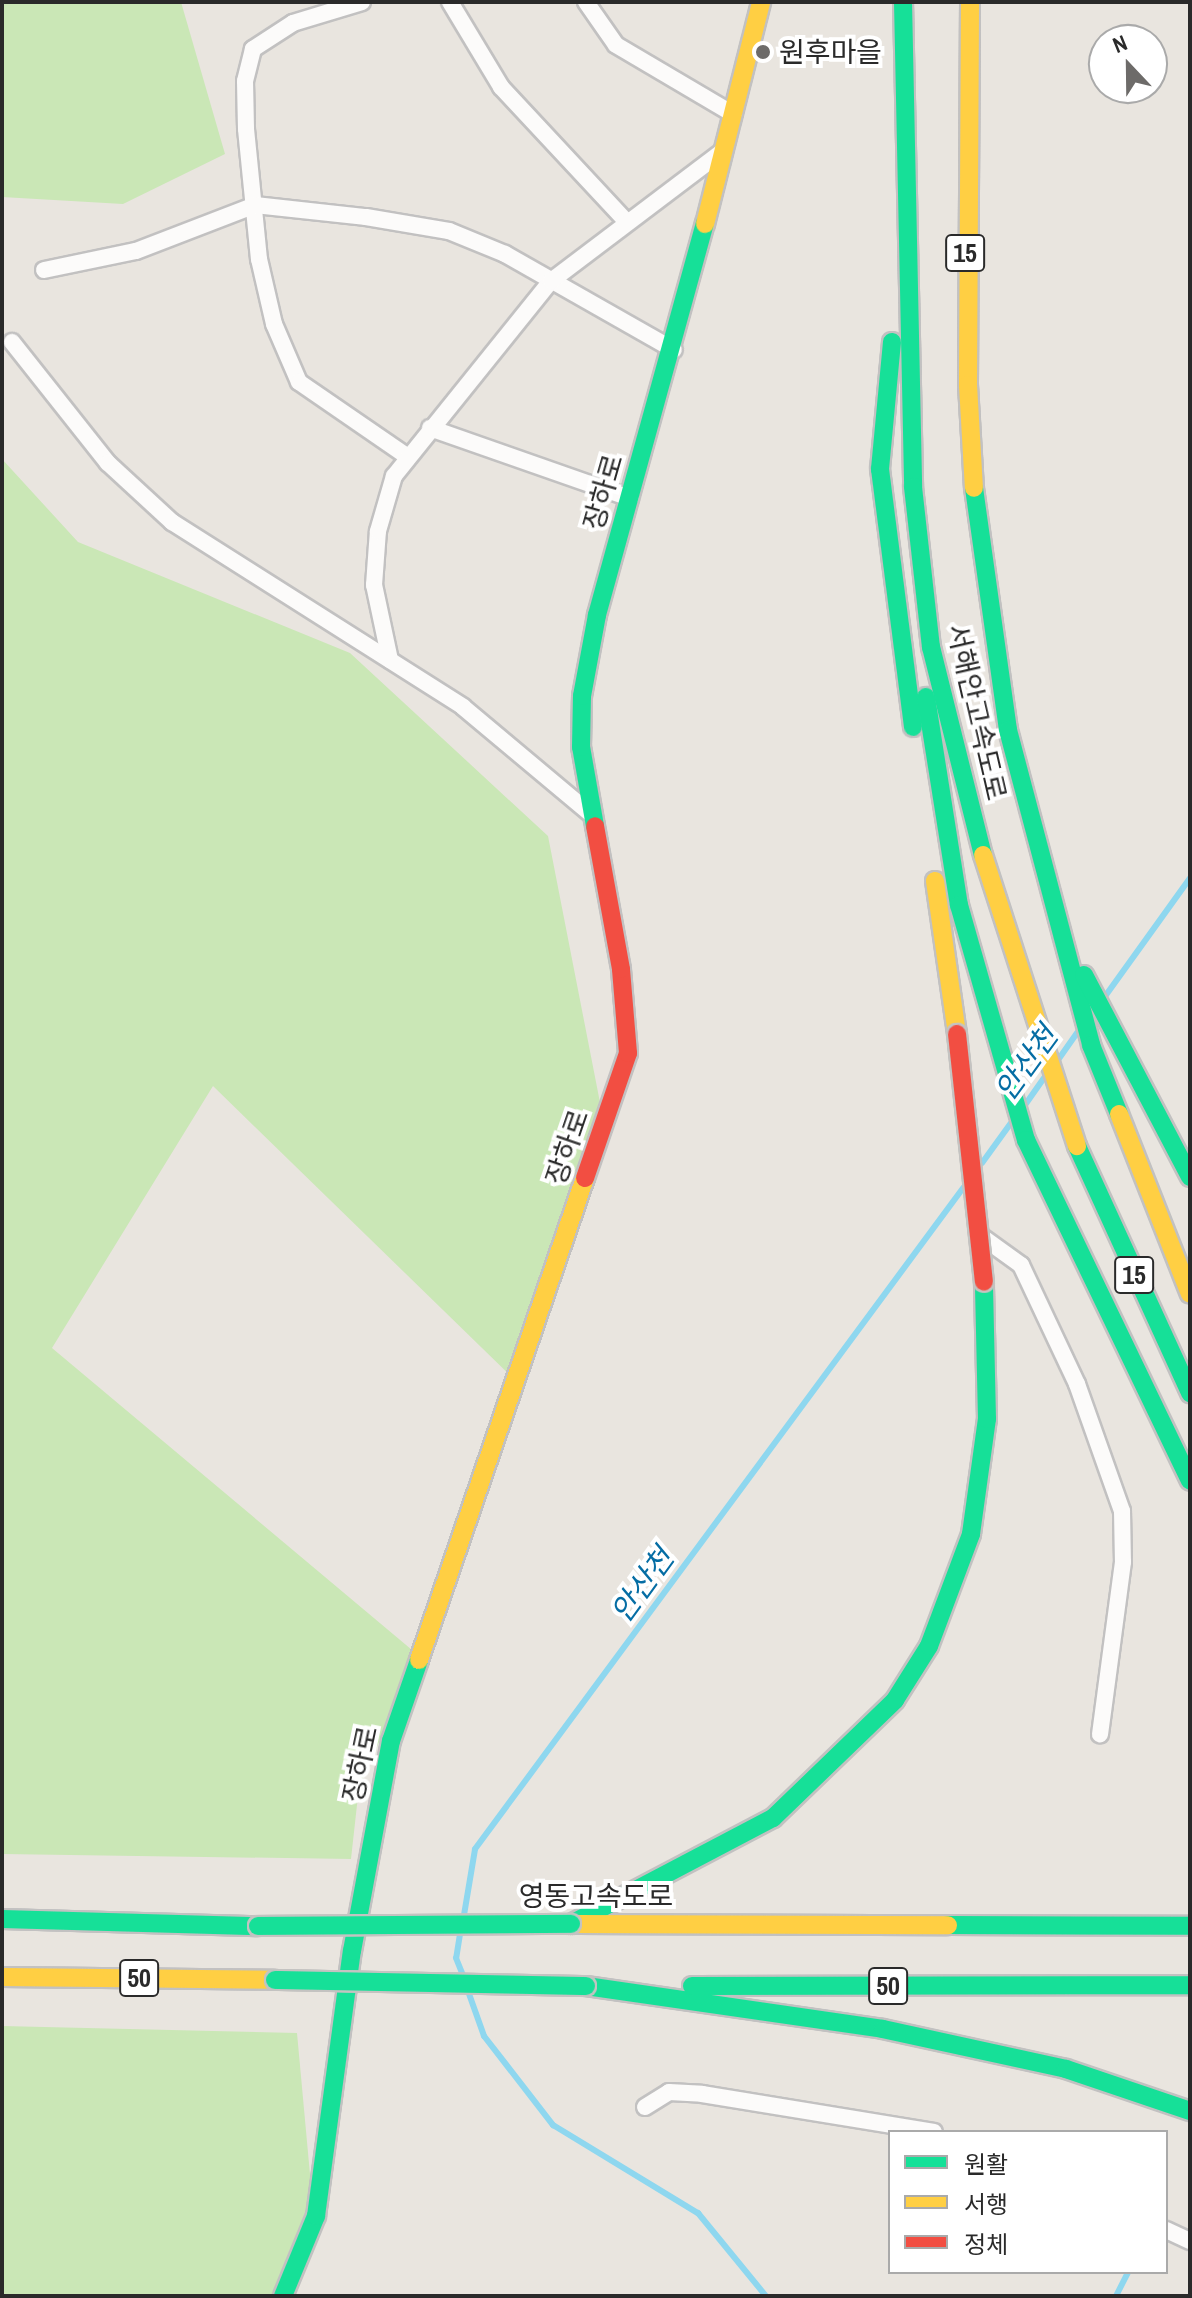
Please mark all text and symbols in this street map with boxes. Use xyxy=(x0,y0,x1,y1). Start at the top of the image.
north arrow xyxy=(1088,24,1168,104)
text: N xyxy=(1108,27,1131,60)
place label: 원후마을 xyxy=(779,35,882,69)
marker: 원후마을 xyxy=(754,43,772,61)
road number: 15 xyxy=(945,231,985,275)
street label: 장하로 xyxy=(576,450,630,534)
street label: 서해안고속도로 xyxy=(940,620,1014,804)
water label: 안산천 xyxy=(987,1019,1065,1107)
street label: 장하로 xyxy=(539,1105,595,1189)
road number: 15 xyxy=(1114,1253,1154,1297)
water label: 안산천 xyxy=(603,1541,681,1629)
street label: 장하로 xyxy=(336,1723,384,1805)
street label: 영동고속도로 xyxy=(519,1879,673,1913)
road number: 50 xyxy=(119,1956,159,2000)
road number: 50 xyxy=(868,1964,908,2008)
legend xyxy=(888,2130,1168,2274)
text: 원활 xyxy=(964,2148,1008,2180)
text: 서행 xyxy=(964,2188,1008,2220)
text: 정체 xyxy=(964,2228,1008,2260)

